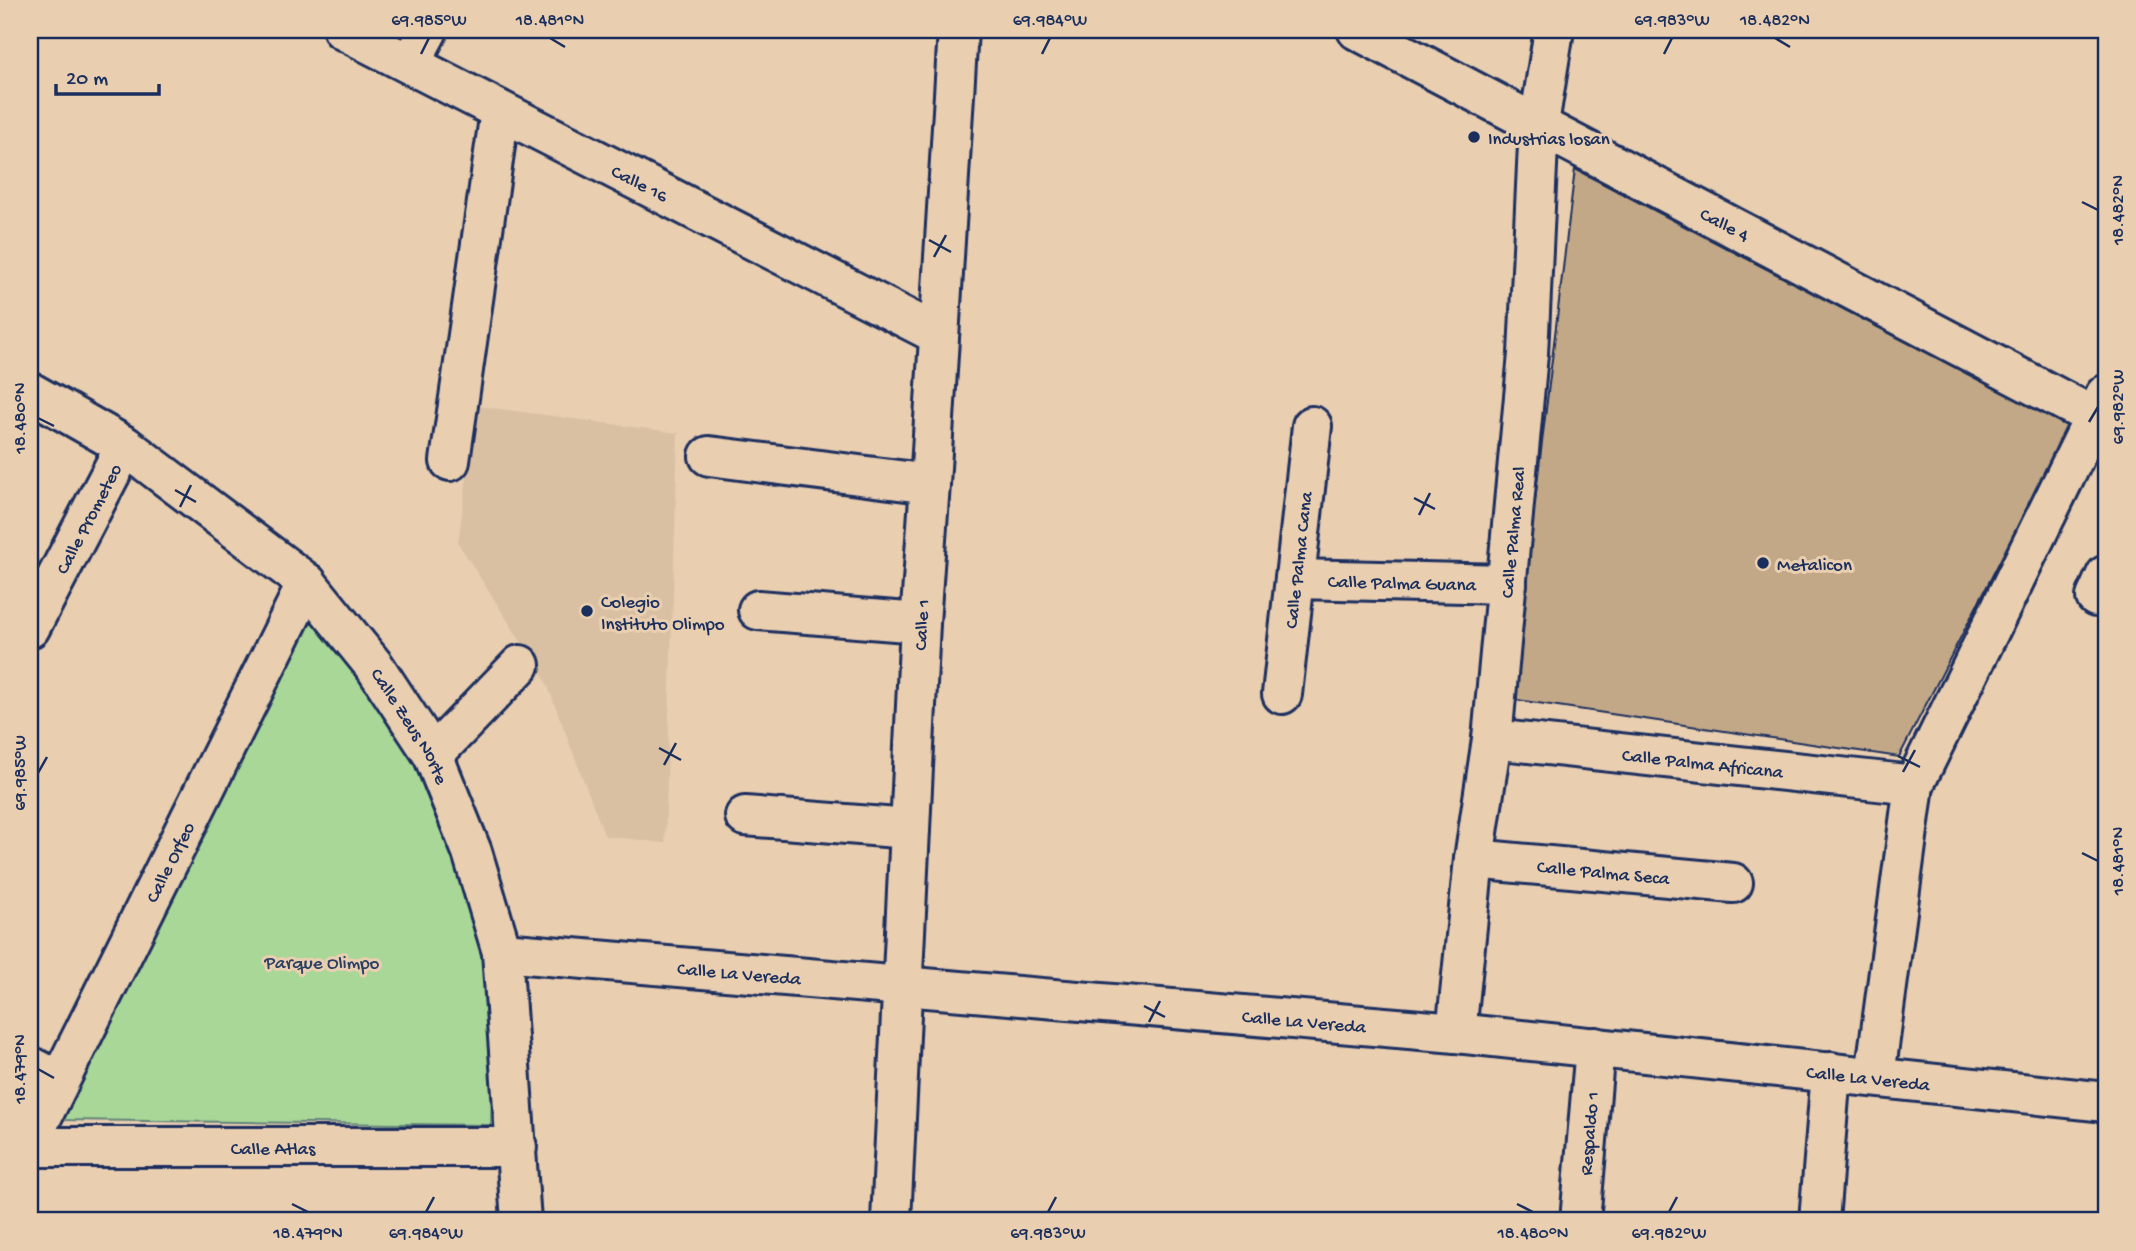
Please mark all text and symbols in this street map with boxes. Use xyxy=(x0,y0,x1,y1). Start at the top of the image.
text: 69.985°W xyxy=(391,11,467,32)
text: 18.481°N xyxy=(515,11,584,32)
text: 69.984°W xyxy=(1013,11,1087,32)
text: 69.983°W xyxy=(1634,11,1710,32)
text: 18.482°N xyxy=(1739,11,1810,32)
scale bar xyxy=(56,52,159,96)
text: 20 m xyxy=(66,68,108,93)
marker: Industrias losan xyxy=(1466,129,1482,145)
place label: Industrias losan xyxy=(1488,129,1610,152)
street label: Calle 16 xyxy=(606,161,671,210)
text: 18.482°N xyxy=(2109,175,2130,246)
street label: Calle 4 xyxy=(1695,204,1752,249)
text: 69.982°W xyxy=(2109,370,2130,444)
text: 18.480°N xyxy=(11,382,32,455)
street label: Calle Prometeo xyxy=(52,460,129,579)
street label: Calle Palma Real xyxy=(1497,466,1532,599)
street label: Calle Palma Cana xyxy=(1281,489,1320,630)
marker: Metalicon xyxy=(1755,555,1771,571)
place label: Metalicon xyxy=(1777,555,1852,578)
street label: Calle Palma Guana xyxy=(1327,572,1478,598)
place label: Colegio Instituto Olimpo xyxy=(601,592,725,637)
street label: Calle 1 xyxy=(911,599,937,651)
marker: Colegio Instituto Olimpo xyxy=(579,603,595,619)
street label: Calle Zeus Norte xyxy=(364,665,452,788)
text: 69.985°W xyxy=(11,735,32,811)
street label: Calle Palma Africana xyxy=(1621,745,1786,786)
street label: Calle Orfeo xyxy=(142,819,202,907)
text: 18.481°N xyxy=(2109,827,2130,896)
street label: Calle Palma Seca xyxy=(1536,857,1672,892)
park label: Parque Olimpo xyxy=(264,953,380,976)
street label: Calle La Vereda xyxy=(676,959,803,992)
street label: Calle La Vereda xyxy=(1241,1007,1368,1040)
text: 18.479°N xyxy=(11,1034,32,1105)
street label: Calle La Vereda xyxy=(1805,1062,1932,1098)
street label: Respaldo 1 xyxy=(1576,1091,1606,1177)
street label: Calle Atlas xyxy=(231,1139,316,1162)
text: 18.479°N xyxy=(272,1224,343,1245)
text: 69.984°W xyxy=(389,1224,463,1245)
text: 69.983°W xyxy=(1010,1224,1086,1245)
text: 18.480°N xyxy=(1496,1224,1569,1245)
text: 69.982°W xyxy=(1632,1224,1706,1245)

